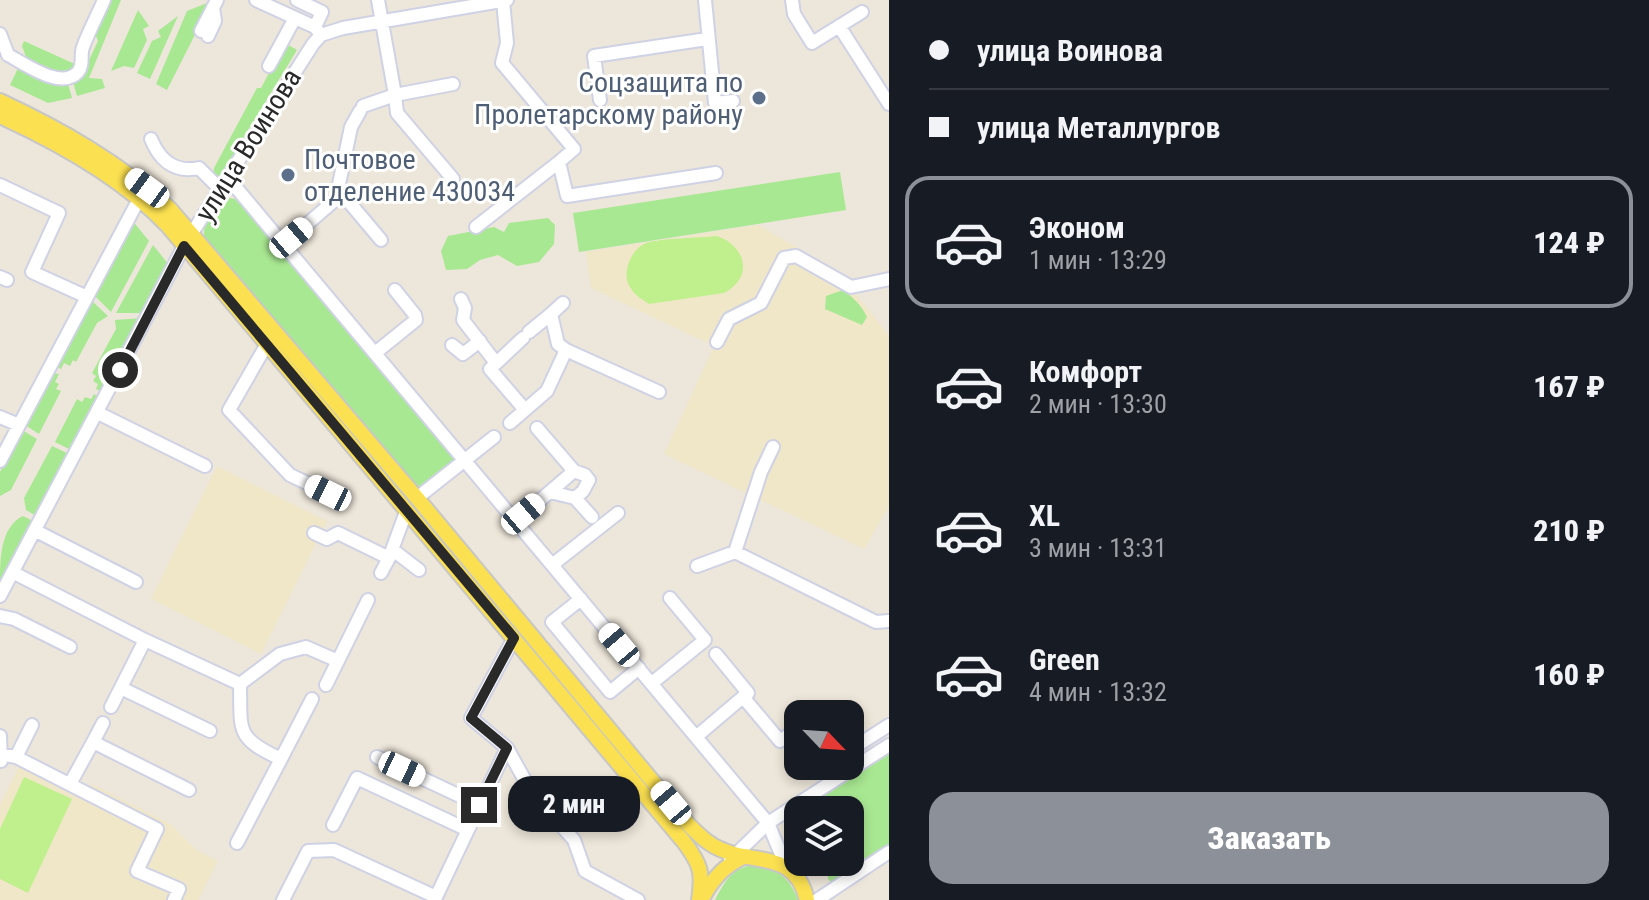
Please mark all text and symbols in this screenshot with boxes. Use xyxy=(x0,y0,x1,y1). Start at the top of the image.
text: улица Воинова xyxy=(977,33,1163,68)
street label: улица Воинова xyxy=(188,63,308,227)
place label: Соцзащита по Пролетарскому району xyxy=(474,66,743,131)
marker: Соцзащита по Пролетарскому району xyxy=(750,89,768,107)
text: улица Металлургов xyxy=(977,110,1220,145)
place label: Почтовое отделение 430034 xyxy=(304,143,515,208)
car xyxy=(121,164,173,212)
marker: Почтовое отделение 430034 xyxy=(279,166,297,184)
icon: car xyxy=(933,206,1005,278)
text: Эконом xyxy=(1029,210,1125,245)
car xyxy=(265,213,317,263)
text: 124 ₽ xyxy=(1533,225,1605,260)
text: 1 мин · 13:29 xyxy=(1029,245,1167,275)
icon: car xyxy=(933,350,1005,422)
route start xyxy=(102,352,138,388)
text: Комфорт xyxy=(1029,354,1142,389)
text: 167 ₽ xyxy=(1533,369,1605,404)
text: 2 мин · 13:30 xyxy=(1029,389,1167,419)
car xyxy=(301,472,355,514)
car xyxy=(497,489,549,539)
icon: car xyxy=(933,494,1005,566)
text: XL xyxy=(1029,498,1060,533)
text: 210 ₽ xyxy=(1533,513,1605,548)
text: 3 мин · 13:31 xyxy=(1029,533,1167,563)
car xyxy=(594,619,644,671)
icon: car xyxy=(933,638,1005,710)
text: Green xyxy=(1029,642,1100,677)
text: 160 ₽ xyxy=(1533,657,1605,692)
text: 4 мин · 13:32 xyxy=(1029,677,1167,707)
north arrow xyxy=(784,700,864,780)
map controls xyxy=(784,700,864,876)
car xyxy=(375,748,429,790)
callout: 2 мин xyxy=(507,777,639,833)
car xyxy=(646,777,696,829)
route end xyxy=(461,787,497,823)
text: 2 мин xyxy=(543,789,605,819)
button: Заказать xyxy=(929,792,1609,884)
button: layers xyxy=(784,796,864,876)

